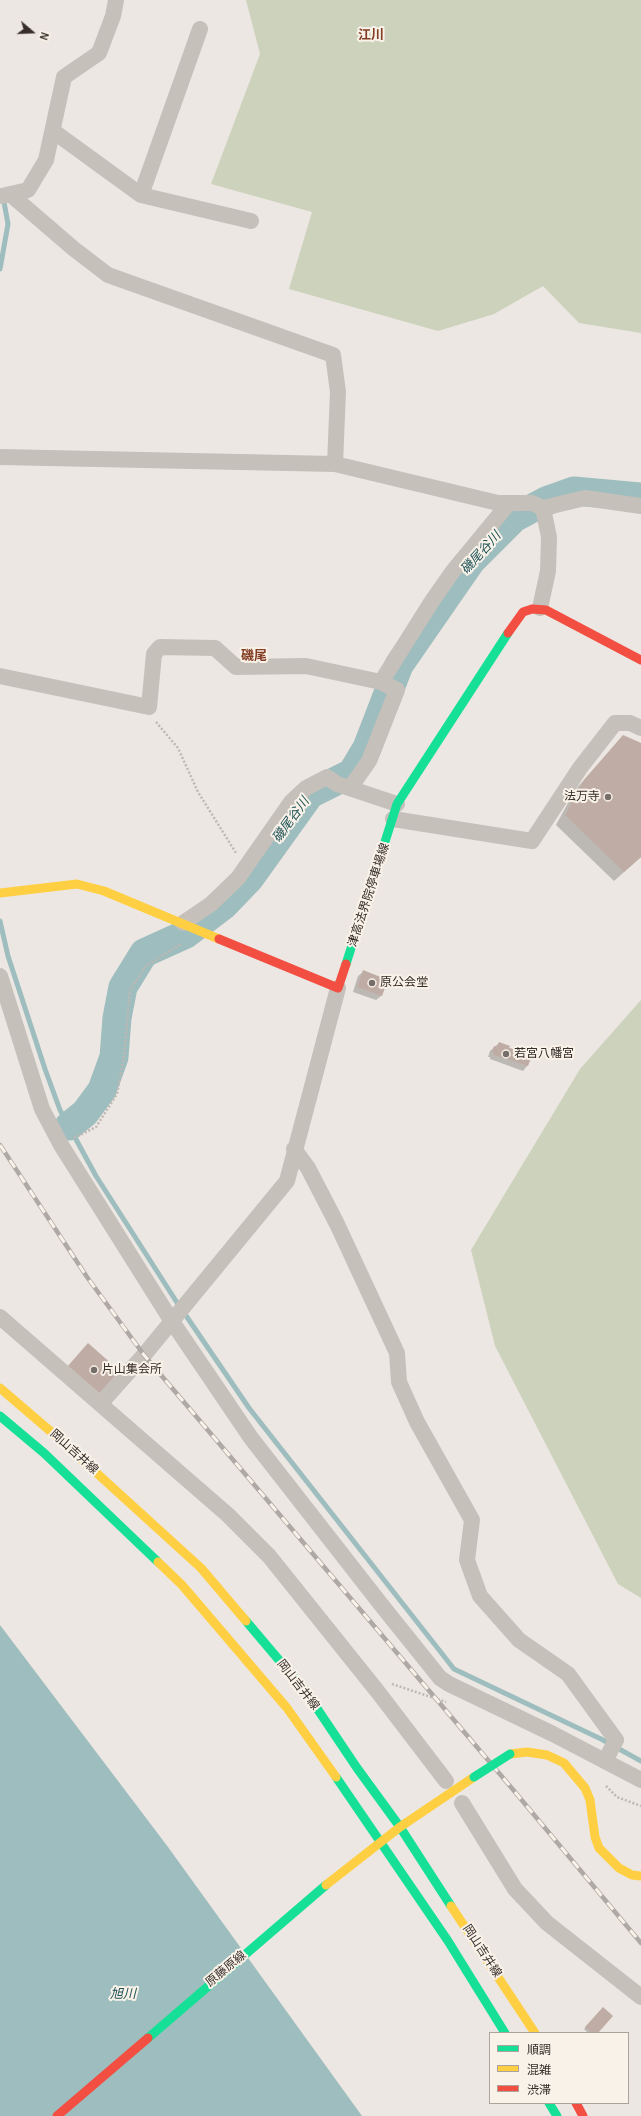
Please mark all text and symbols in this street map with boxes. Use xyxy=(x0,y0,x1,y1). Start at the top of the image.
north arrow xyxy=(12,12,52,52)
district label: 江川 xyxy=(358,27,384,43)
text: N xyxy=(36,30,51,42)
water label: 磯尾谷川 xyxy=(458,528,504,578)
district label: 磯尾 xyxy=(241,648,267,664)
place label: 法万寺 xyxy=(564,790,600,804)
marker: 法万寺 xyxy=(603,792,613,802)
water label: 磯尾谷川 xyxy=(269,794,313,846)
street label: 津高法界院停車場線 xyxy=(345,841,393,949)
place label: 原公会堂 xyxy=(380,976,428,990)
marker: 原公会堂 xyxy=(367,978,377,988)
place label: 若宮八幡宮 xyxy=(514,1047,574,1061)
marker: 若宮八幡宮 xyxy=(501,1049,511,1059)
place label: 片山集会所 xyxy=(102,1363,162,1377)
marker: 片山集会所 xyxy=(89,1365,99,1375)
street label: 岡山吉井線 xyxy=(47,1427,101,1477)
street label: 岡山吉井線 xyxy=(274,1657,322,1713)
street label: 岡山吉井線 xyxy=(460,1922,504,1980)
street label: 原藤原線 xyxy=(203,1948,249,1990)
water label: 旭川 xyxy=(110,1986,136,2002)
legend xyxy=(489,2032,629,2104)
text: 順調 xyxy=(527,2043,551,2057)
text: 混雑 xyxy=(527,2063,551,2077)
text: 渋滞 xyxy=(527,2083,551,2097)

